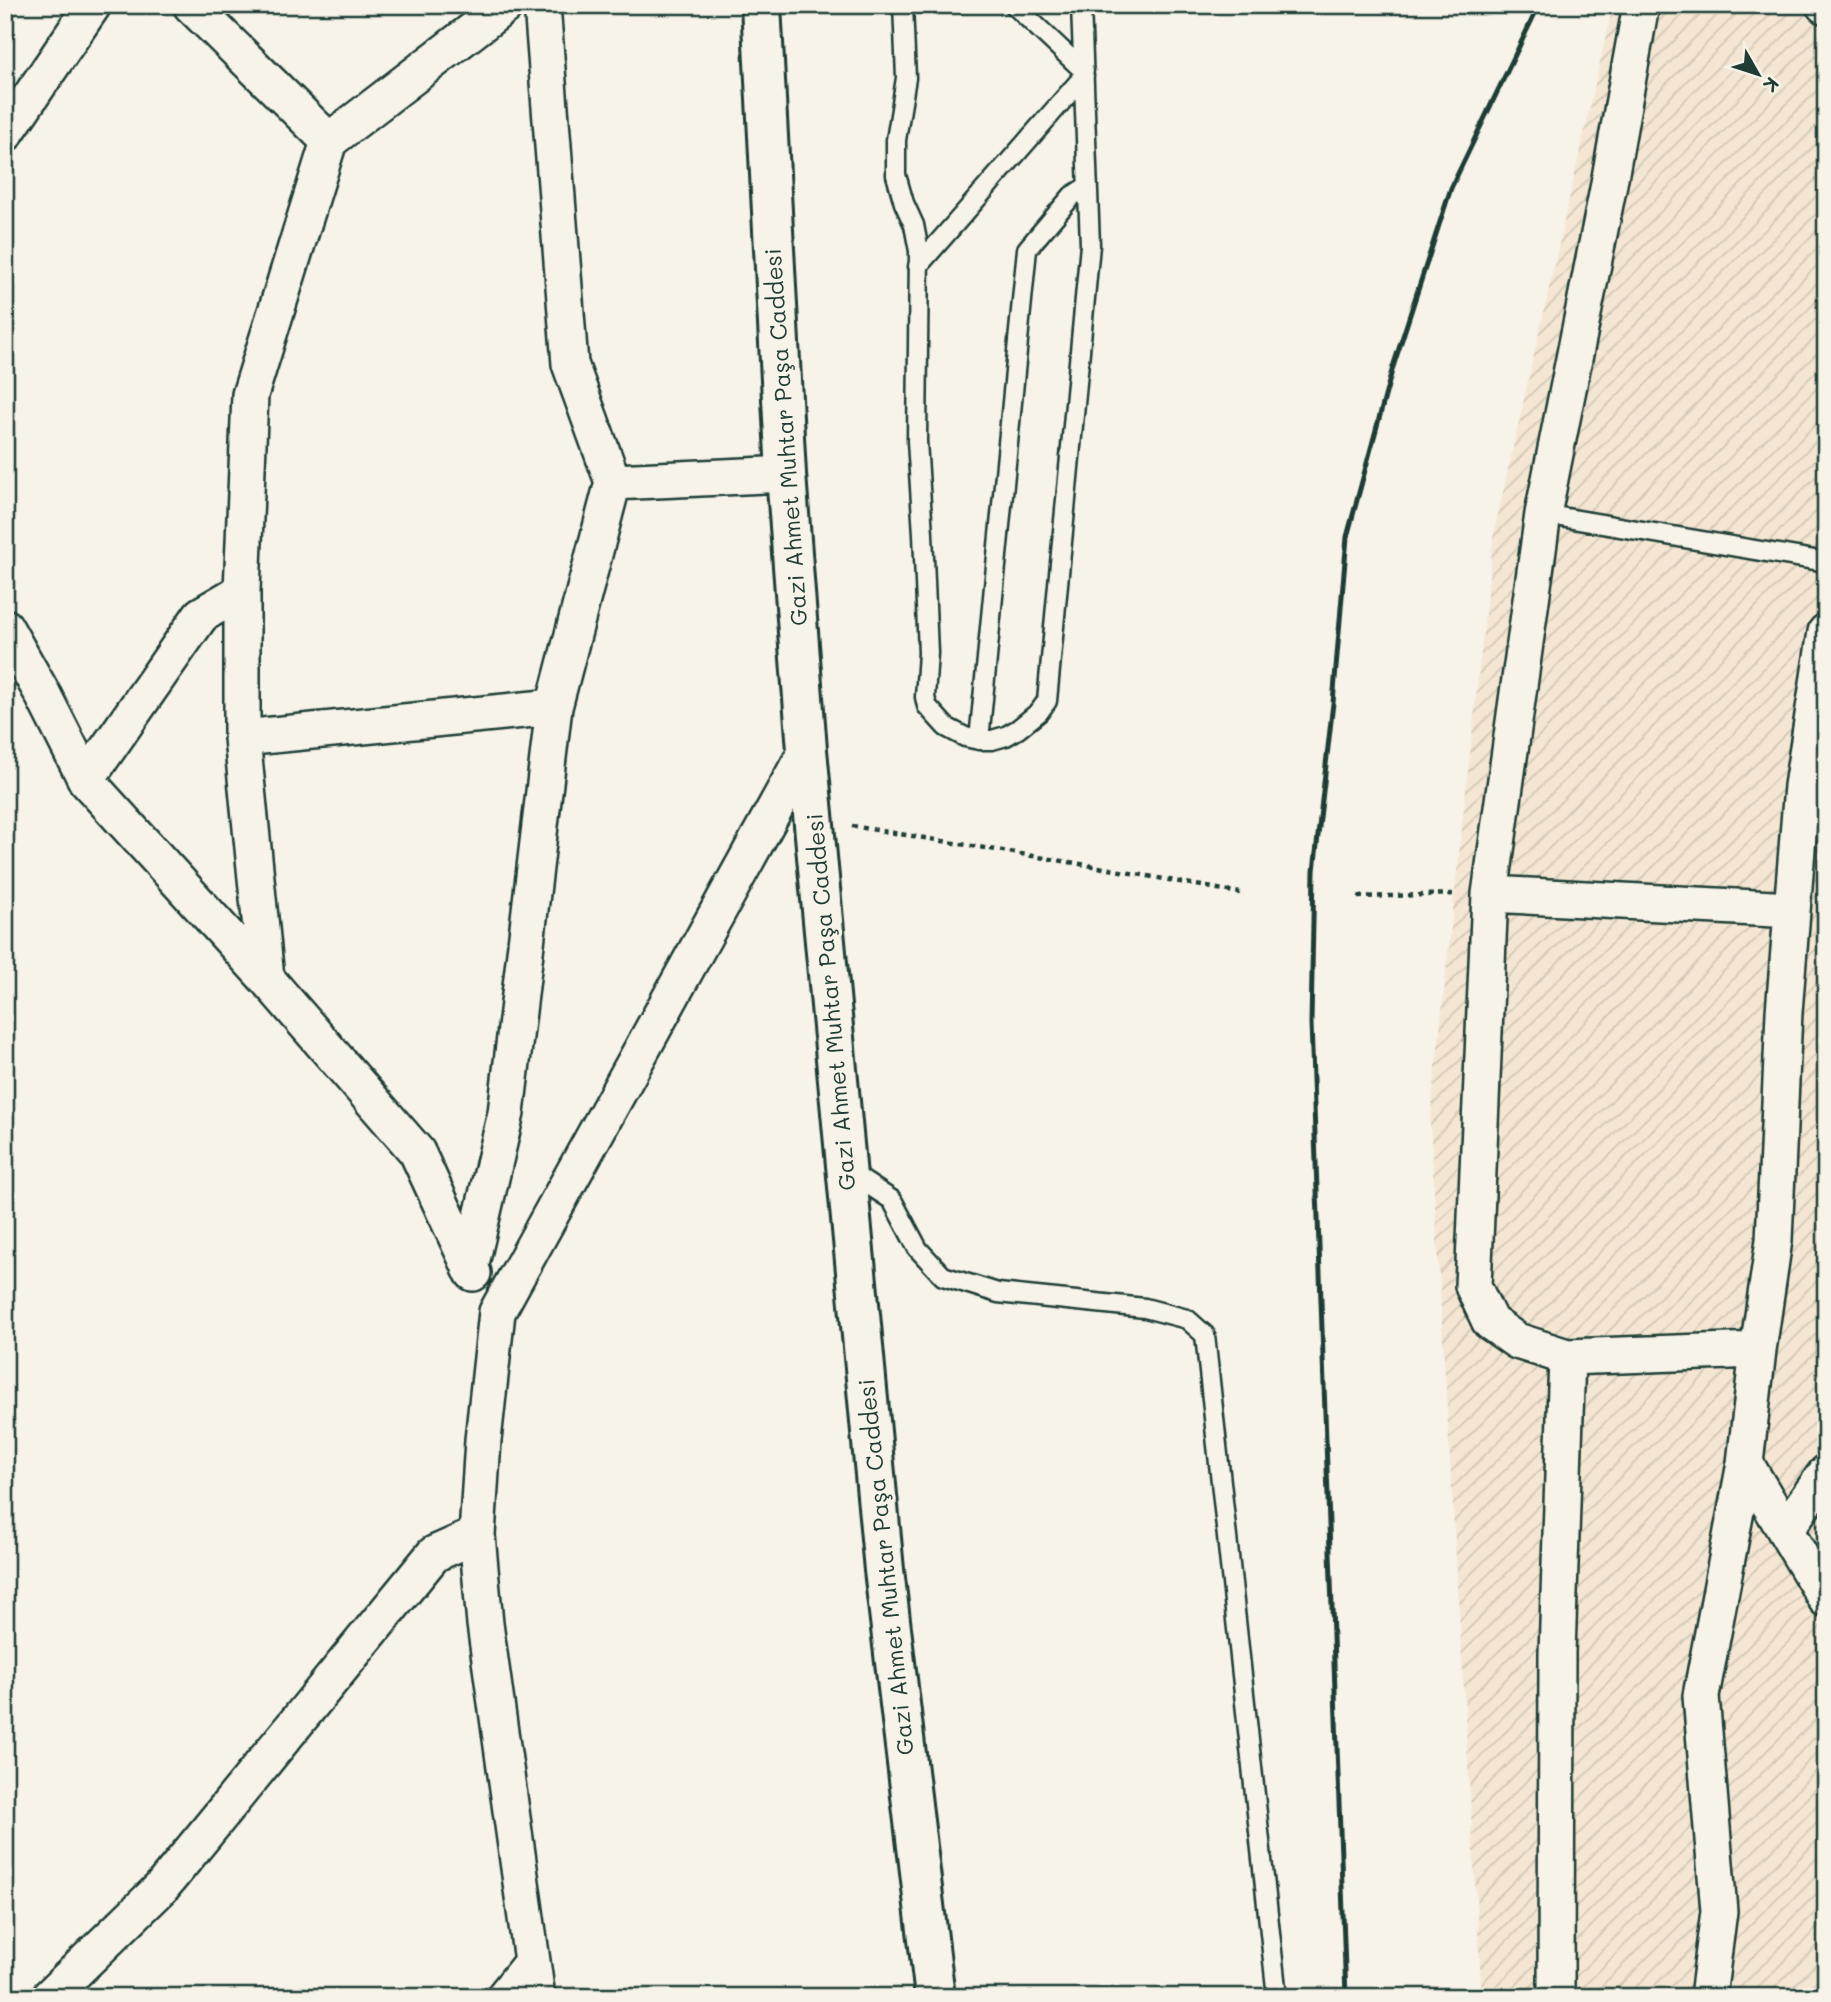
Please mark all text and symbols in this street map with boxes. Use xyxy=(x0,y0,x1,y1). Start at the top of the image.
north arrow xyxy=(1722,38,1792,108)
text: K xyxy=(1758,72,1785,98)
street label: Gazi Ahmet Muhtar Paşa Caddesi xyxy=(757,247,813,627)
street label: Gazi Ahmet Muhtar Paşa Caddesi xyxy=(799,812,861,1192)
street label: Gazi Ahmet Muhtar Paşa Caddesi xyxy=(850,1377,920,1757)

